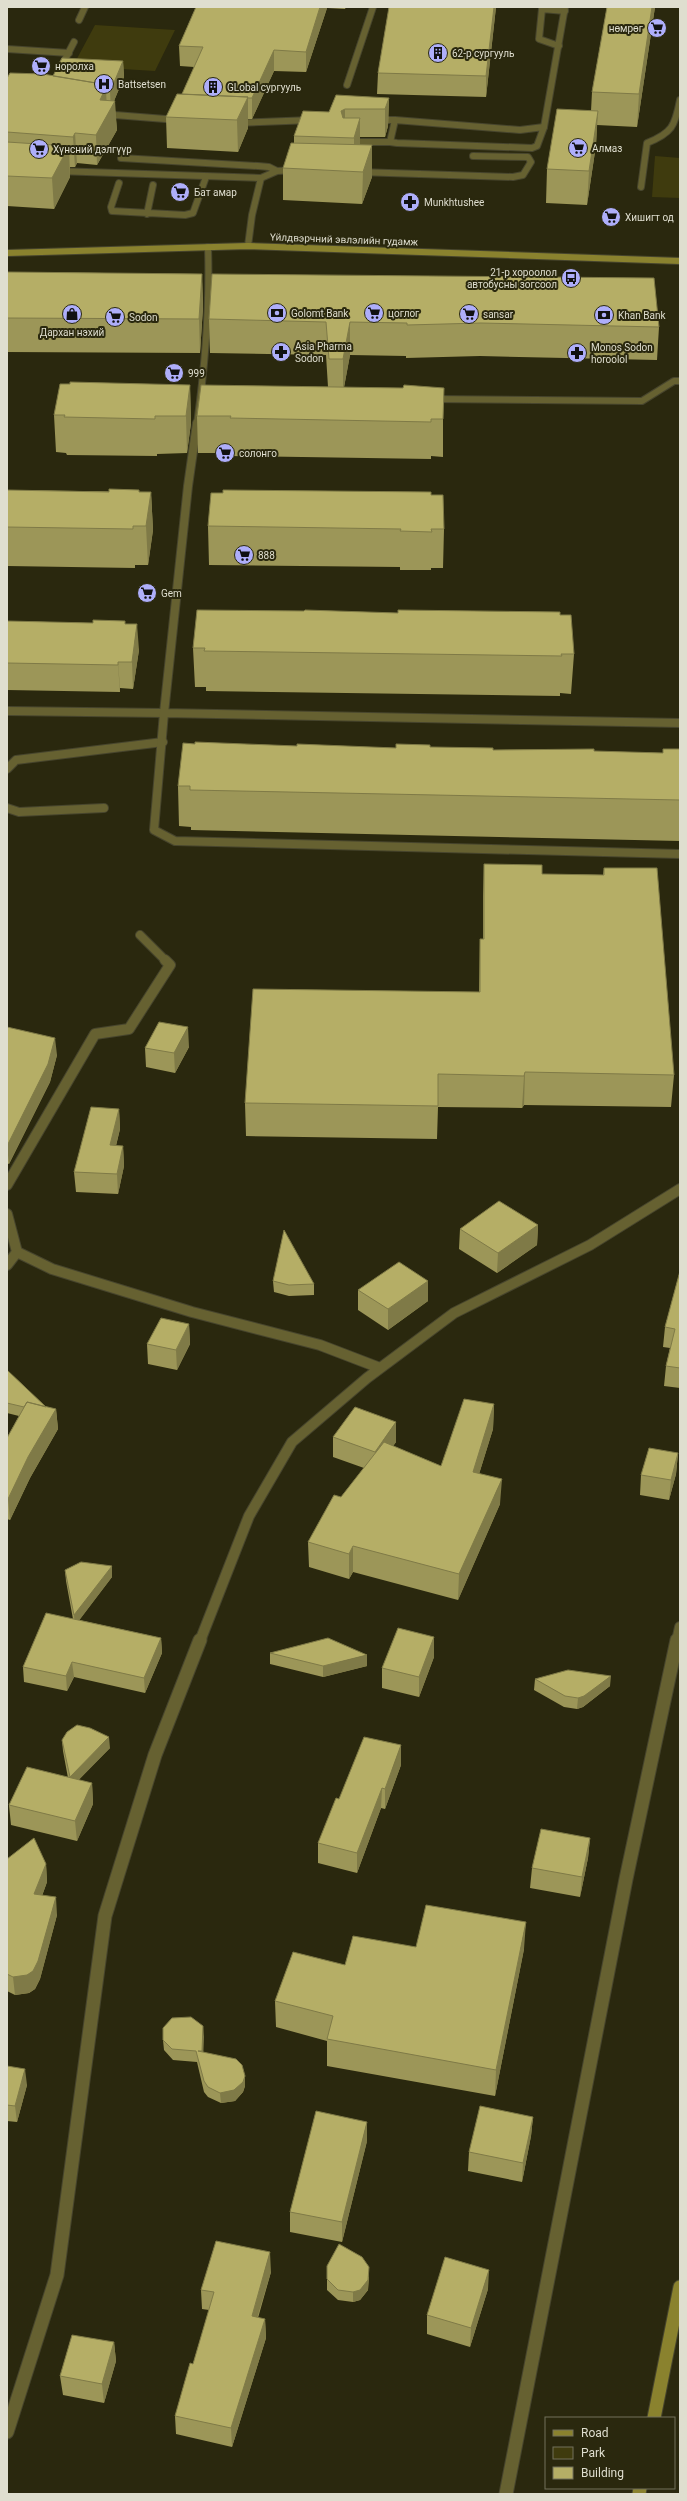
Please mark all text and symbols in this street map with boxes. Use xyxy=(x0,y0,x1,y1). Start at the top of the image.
supermarket icon: нөмрөг xyxy=(646,17,668,39)
place label: нөмрөг xyxy=(609,23,644,34)
building icon: 62-р сургууль xyxy=(427,42,449,64)
place label: 62-р сургууль xyxy=(452,48,514,59)
supermarket icon: норолха xyxy=(30,55,52,77)
place label: норолха xyxy=(55,61,94,72)
hospital icon: Battsetsen xyxy=(93,73,115,95)
building icon: GLobal сургууль xyxy=(202,76,224,98)
place label: Battsetsen xyxy=(118,79,166,90)
place label: GLobal сургууль xyxy=(227,82,301,93)
supermarket icon: Алмаз xyxy=(567,137,589,159)
supermarket icon: Хүнсний дэлгүүр xyxy=(28,138,50,160)
place label: Алмаз xyxy=(592,143,622,154)
place label: Хүнсний дэлгүүр xyxy=(53,144,132,155)
supermarket icon: Бат амар xyxy=(169,181,191,203)
place label: Бат амар xyxy=(194,187,237,198)
pharmacy icon: Munkhtushee xyxy=(399,191,421,213)
place label: Munkhtushee xyxy=(424,197,484,208)
supermarket icon: Хишигт од xyxy=(600,206,622,228)
place label: Хишигт од xyxy=(625,212,674,223)
street label: Үйлдвэрчний эвлэлийн гудамж xyxy=(270,231,419,248)
place label: 21-р хороолол автобусны зогсоол xyxy=(467,267,557,290)
bus stop icon: 21-р хороолол автобусны зогсоол xyxy=(560,267,582,289)
bank icon: Golomt Bank xyxy=(266,302,288,324)
supermarket icon: цоглог xyxy=(363,302,385,324)
shop icon: Дархан нэхий xyxy=(61,303,83,325)
supermarket icon: sansar xyxy=(458,303,480,325)
bank icon: Khan Bank xyxy=(593,304,615,326)
supermarket icon: Sodon xyxy=(104,306,126,328)
place label: Golomt Bank xyxy=(291,308,349,319)
place label: цоглог xyxy=(388,308,420,319)
place label: sansar xyxy=(483,309,514,320)
place label: Khan Bank xyxy=(618,310,666,321)
place label: Sodon xyxy=(129,312,158,323)
place label: Дархан нэхий xyxy=(40,327,105,338)
pharmacy icon: Asia Pharma Sodon xyxy=(270,341,292,363)
place label: Asia Pharma Sodon xyxy=(295,341,352,364)
pharmacy icon: Monos Sodon horoolol xyxy=(566,342,588,364)
place label: Monos Sodon horoolol xyxy=(591,342,653,365)
supermarket icon: 999 xyxy=(163,362,185,384)
place label: 999 xyxy=(188,368,205,379)
supermarket icon: солонго xyxy=(214,442,236,464)
place label: солонго xyxy=(239,448,277,459)
supermarket icon: 888 xyxy=(233,544,255,566)
place label: 888 xyxy=(258,550,275,561)
supermarket icon: Gem xyxy=(136,582,158,604)
place label: Gem xyxy=(161,588,182,599)
legend xyxy=(545,2417,675,2489)
text: Road xyxy=(581,2426,609,2440)
text: Park xyxy=(581,2446,606,2460)
text: Building xyxy=(581,2466,624,2480)

